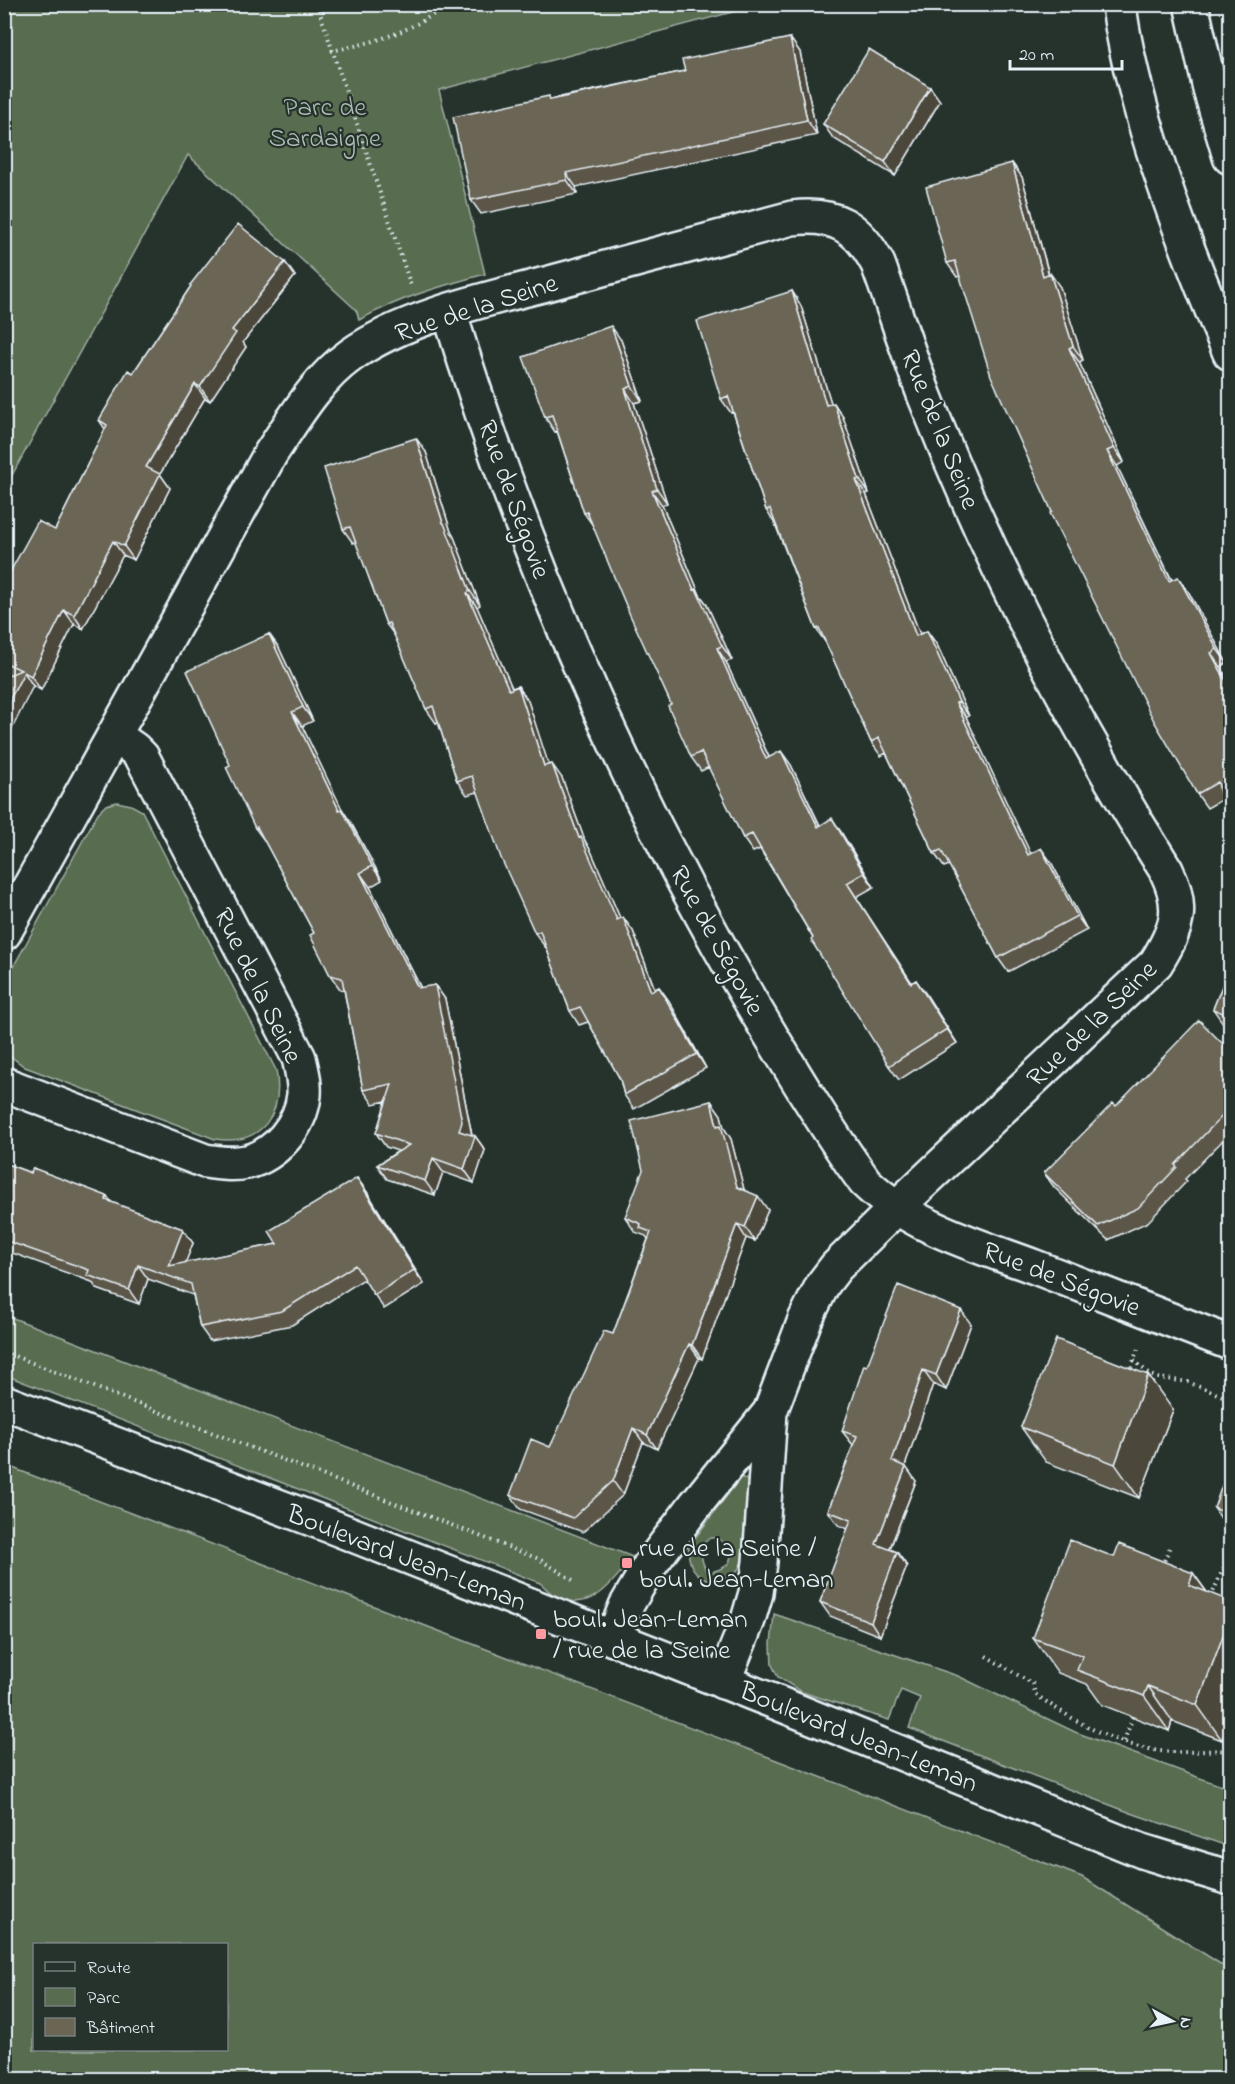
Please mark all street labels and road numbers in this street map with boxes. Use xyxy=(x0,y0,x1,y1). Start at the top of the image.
street label: Rue de la Seine xyxy=(391,264,564,354)
street label: Rue de la Seine xyxy=(889,344,989,516)
street label: Rue de Ségovie xyxy=(466,415,560,585)
street label: Rue de Ségovie xyxy=(658,859,774,1024)
street label: Rue de la Seine xyxy=(202,902,312,1071)
street label: Rue de la Seine xyxy=(1019,952,1168,1097)
street label: Rue de Ségovie xyxy=(977,1232,1146,1329)
street label: Boulevard Jean-Leman xyxy=(280,1495,532,1623)
street label: Boulevard Jean-Leman xyxy=(732,1672,983,1804)

